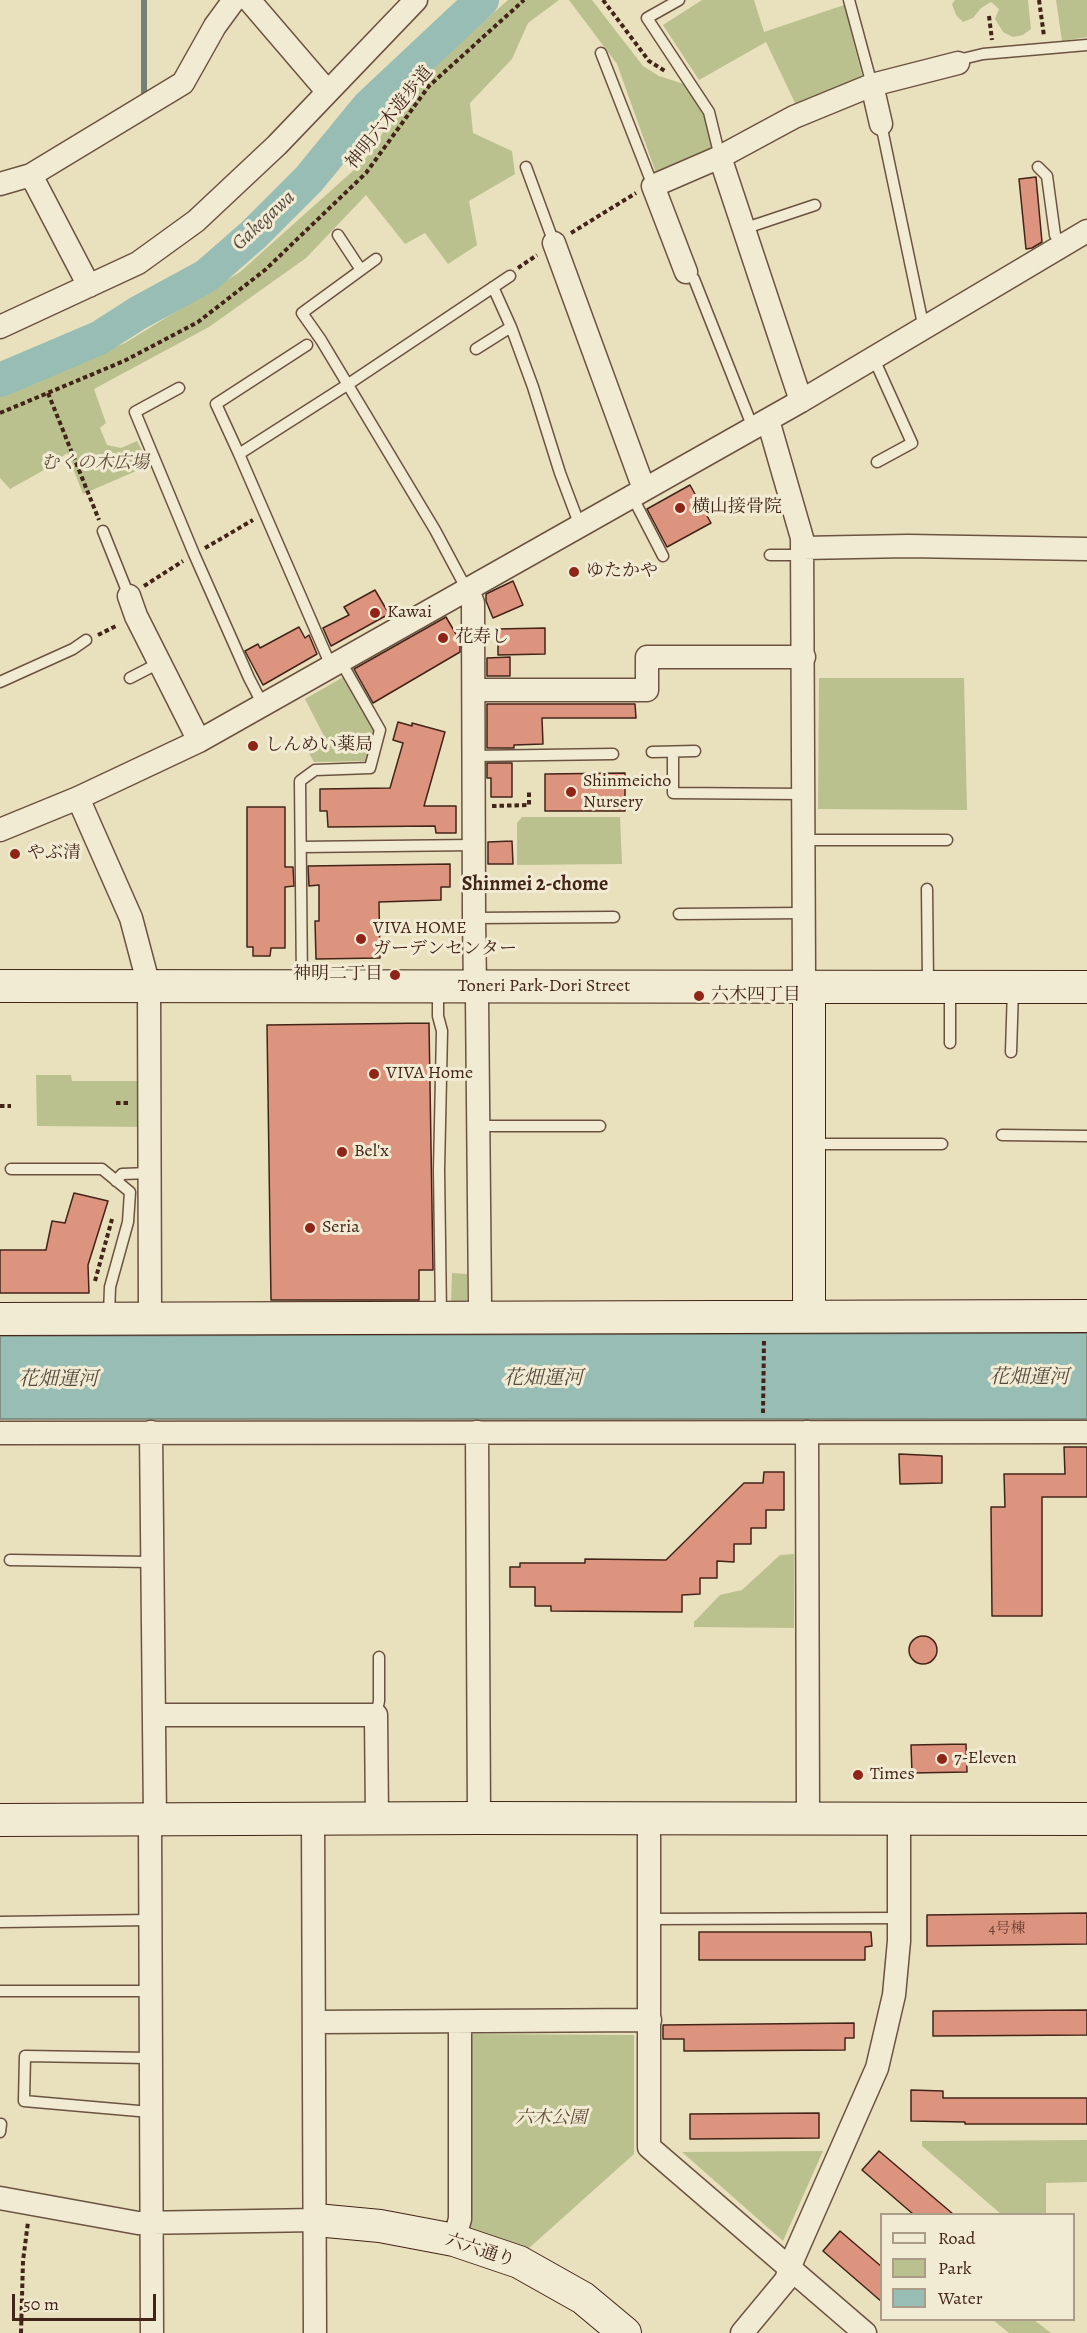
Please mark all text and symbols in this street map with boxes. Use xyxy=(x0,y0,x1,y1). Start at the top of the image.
street label: 神明六木遊歩道 xyxy=(342,62,438,174)
water label: Gakegawa xyxy=(228,186,300,256)
park label: むくの木広場 xyxy=(41,453,149,475)
place label: 横山接骨院 xyxy=(692,497,782,519)
marker: 横山接骨院 xyxy=(673,501,687,515)
place label: ゆたかや xyxy=(586,561,658,583)
marker: ゆたかや xyxy=(567,565,581,579)
place label: Kawai xyxy=(387,602,432,624)
marker: Kawai xyxy=(368,606,382,620)
place label: 花寿し xyxy=(455,627,509,649)
marker: 花寿し xyxy=(436,631,450,645)
place label: しんめい薬局 xyxy=(265,735,373,757)
marker: しんめい薬局 xyxy=(246,739,260,753)
place label: Shinmeicho Nursery xyxy=(583,771,671,814)
marker: Shinmeicho Nursery xyxy=(564,785,578,799)
place label: やぶ清 xyxy=(27,843,81,865)
marker: やぶ清 xyxy=(8,847,22,861)
district label: Shinmei 2-chome xyxy=(462,873,608,897)
place label: VIVA HOME ガーデンセンター xyxy=(373,918,517,960)
marker: VIVA HOME ガーデンセンター xyxy=(354,932,368,946)
place label: 神明二丁目 xyxy=(293,964,383,986)
marker: 神明二丁目 xyxy=(388,968,402,982)
street label: Toneri Park-Dori Street xyxy=(458,976,630,998)
place label: 六木四丁目 xyxy=(711,985,801,1007)
marker: 六木四丁目 xyxy=(692,989,706,1003)
place label: VIVA Home xyxy=(386,1063,473,1085)
marker: VIVA Home xyxy=(367,1067,381,1081)
place label: Bel'x xyxy=(354,1141,389,1163)
marker: Bel'x xyxy=(335,1145,349,1159)
place label: Seria xyxy=(322,1217,360,1239)
marker: Seria xyxy=(303,1221,317,1235)
water label: 花畑運河 xyxy=(989,1366,1069,1390)
water label: 花畑運河 xyxy=(503,1367,583,1391)
water label: 花畑運河 xyxy=(18,1368,98,1392)
place label: 7-Eleven xyxy=(954,1748,1017,1770)
marker: 7-Eleven xyxy=(935,1752,949,1766)
place label: Times xyxy=(870,1764,915,1786)
marker: Times xyxy=(851,1768,865,1782)
house number: 4号棟 xyxy=(989,1920,1025,1938)
park label: 六木公園 xyxy=(515,2108,587,2130)
legend xyxy=(880,2213,1075,2321)
text: Road xyxy=(938,2226,975,2250)
street label: 六六通り xyxy=(442,2230,518,2272)
text: Park xyxy=(938,2256,972,2280)
scale bar xyxy=(15,2282,159,2320)
text: Water xyxy=(938,2286,983,2310)
text: 50 m xyxy=(23,2292,59,2316)

